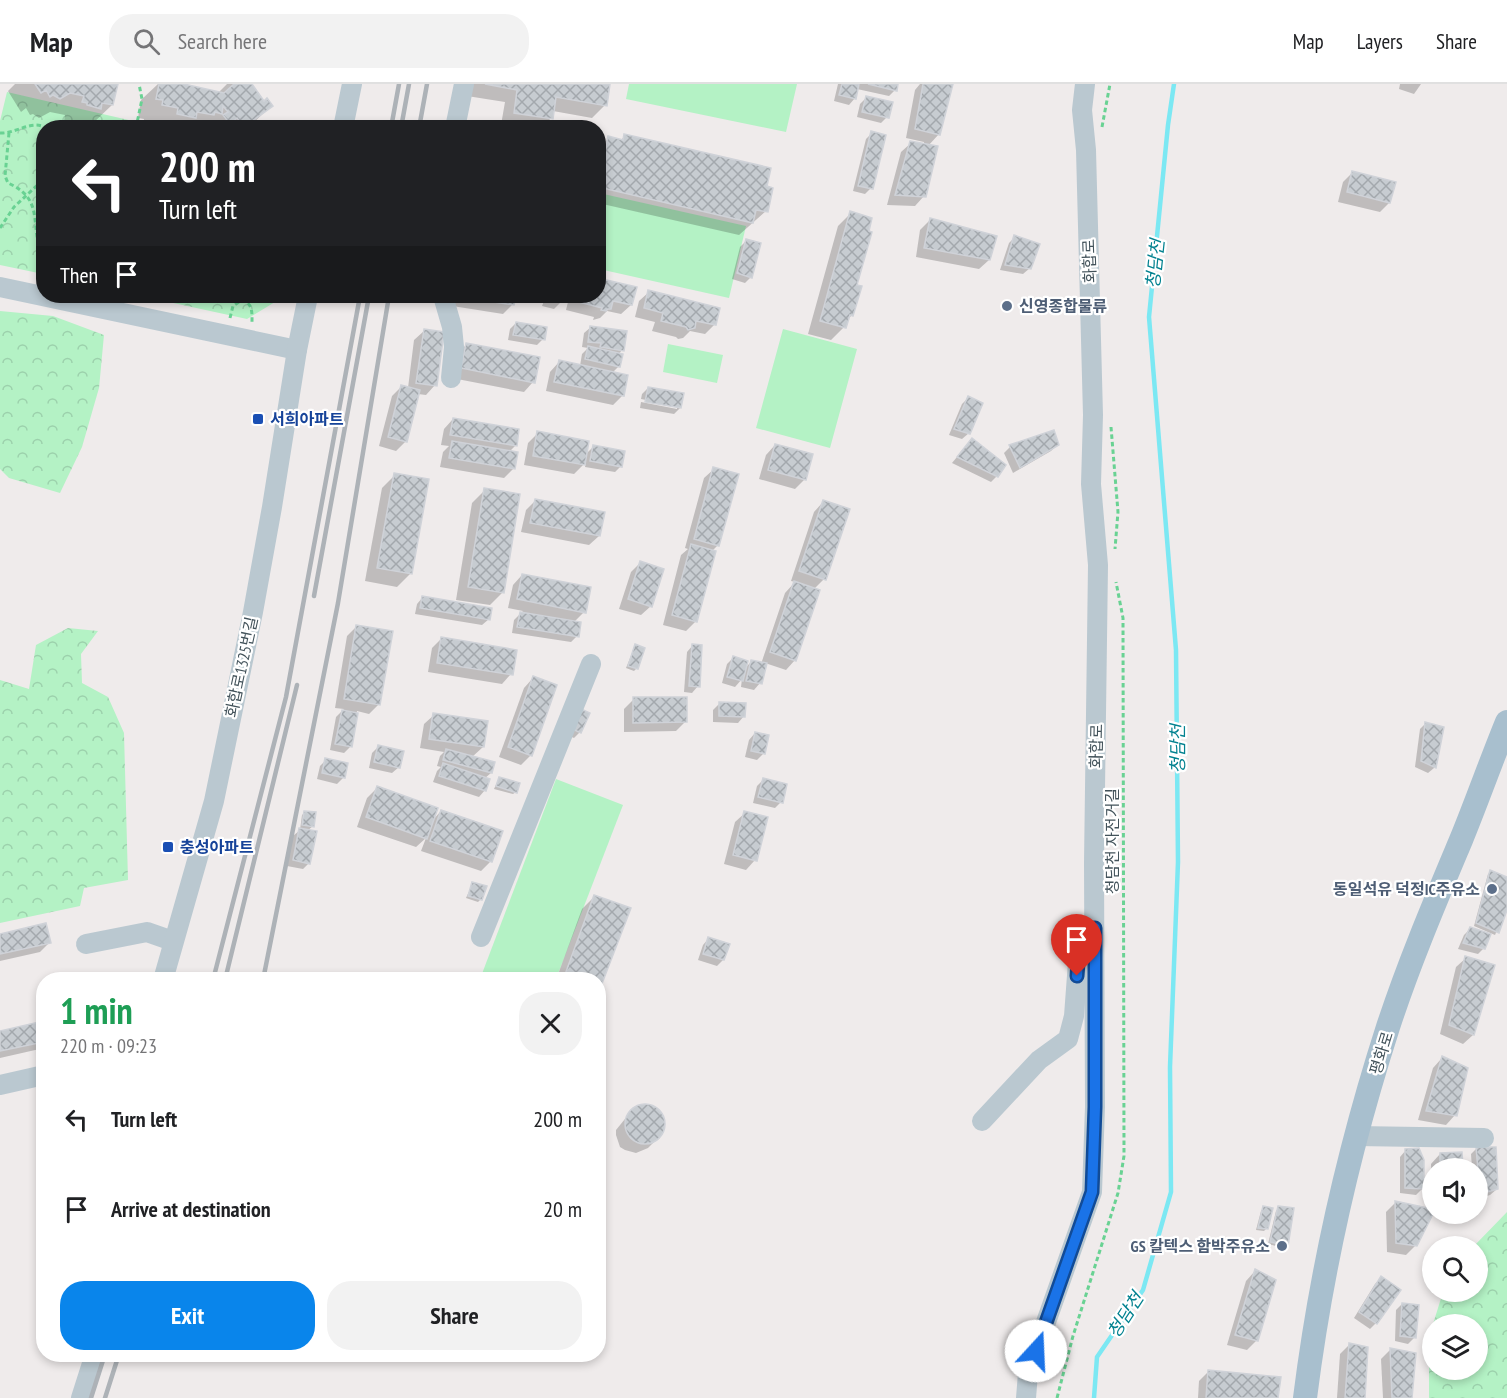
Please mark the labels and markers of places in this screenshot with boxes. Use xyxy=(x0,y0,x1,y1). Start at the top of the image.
place label: 신영종합물류 xyxy=(1019,296,1107,316)
marker: 신영종합물류 xyxy=(1000,299,1014,313)
place label: 서희아파트 xyxy=(270,409,344,429)
marker: 서희아파트 xyxy=(251,412,265,426)
place label: 충성아파트 xyxy=(180,837,254,857)
marker: 충성아파트 xyxy=(161,840,175,854)
place label: 동일석유 덕정IC주유소 xyxy=(1333,879,1480,899)
marker: 동일석유 덕정IC주유소 xyxy=(1485,882,1499,896)
pin xyxy=(1051,914,1102,976)
place label: GS 칼텍스 함박주유소 xyxy=(1131,1236,1270,1256)
marker: GS 칼텍스 함박주유소 xyxy=(1275,1239,1289,1253)

